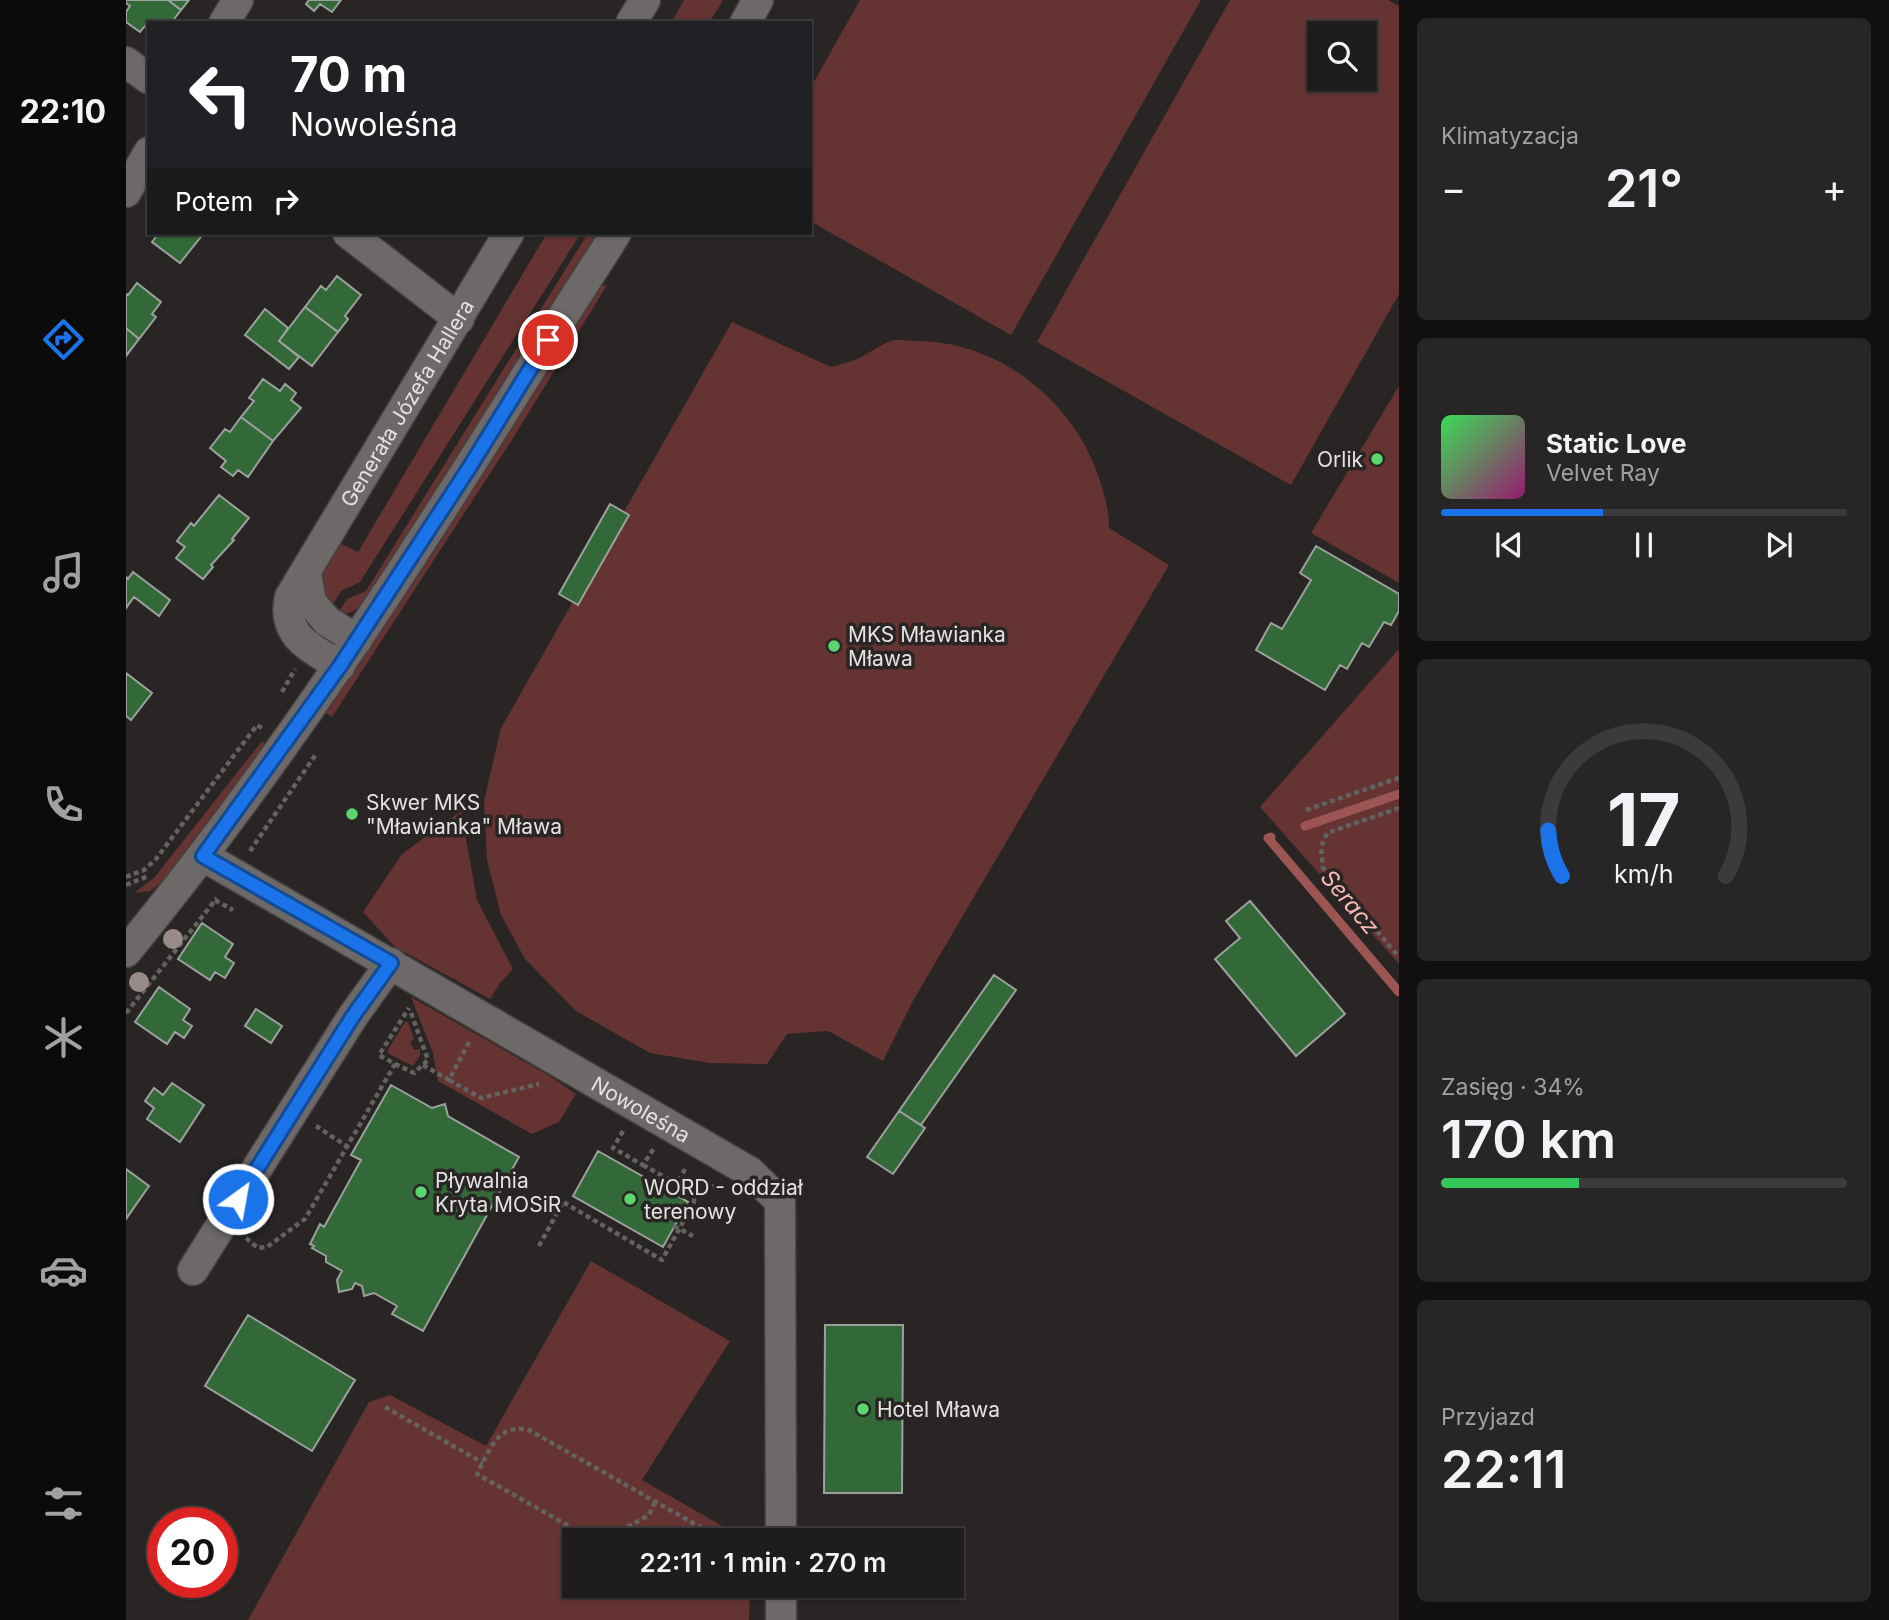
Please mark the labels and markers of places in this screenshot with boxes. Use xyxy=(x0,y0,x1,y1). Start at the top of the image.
pin xyxy=(518,310,578,370)
place label: Orlik xyxy=(1317,447,1363,472)
marker: Orlik xyxy=(1369,451,1385,467)
place label: MKS Mławianka Mława xyxy=(848,622,1006,671)
marker: MKS Mławianka Mława xyxy=(826,638,842,654)
place label: Skwer MKS "Mławianka" Mława xyxy=(366,790,562,839)
marker: Skwer MKS "Mławianka" Mława xyxy=(344,806,360,822)
place label: Pływalnia Kryta MOSiR xyxy=(435,1168,561,1217)
place label: WORD - oddział terenowy xyxy=(644,1175,804,1224)
marker: Pływalnia Kryta MOSiR xyxy=(413,1184,429,1200)
marker: WORD - oddział terenowy xyxy=(622,1191,638,1207)
place label: Hotel Mława xyxy=(877,1397,1000,1422)
marker: Hotel Mława xyxy=(855,1401,871,1417)

